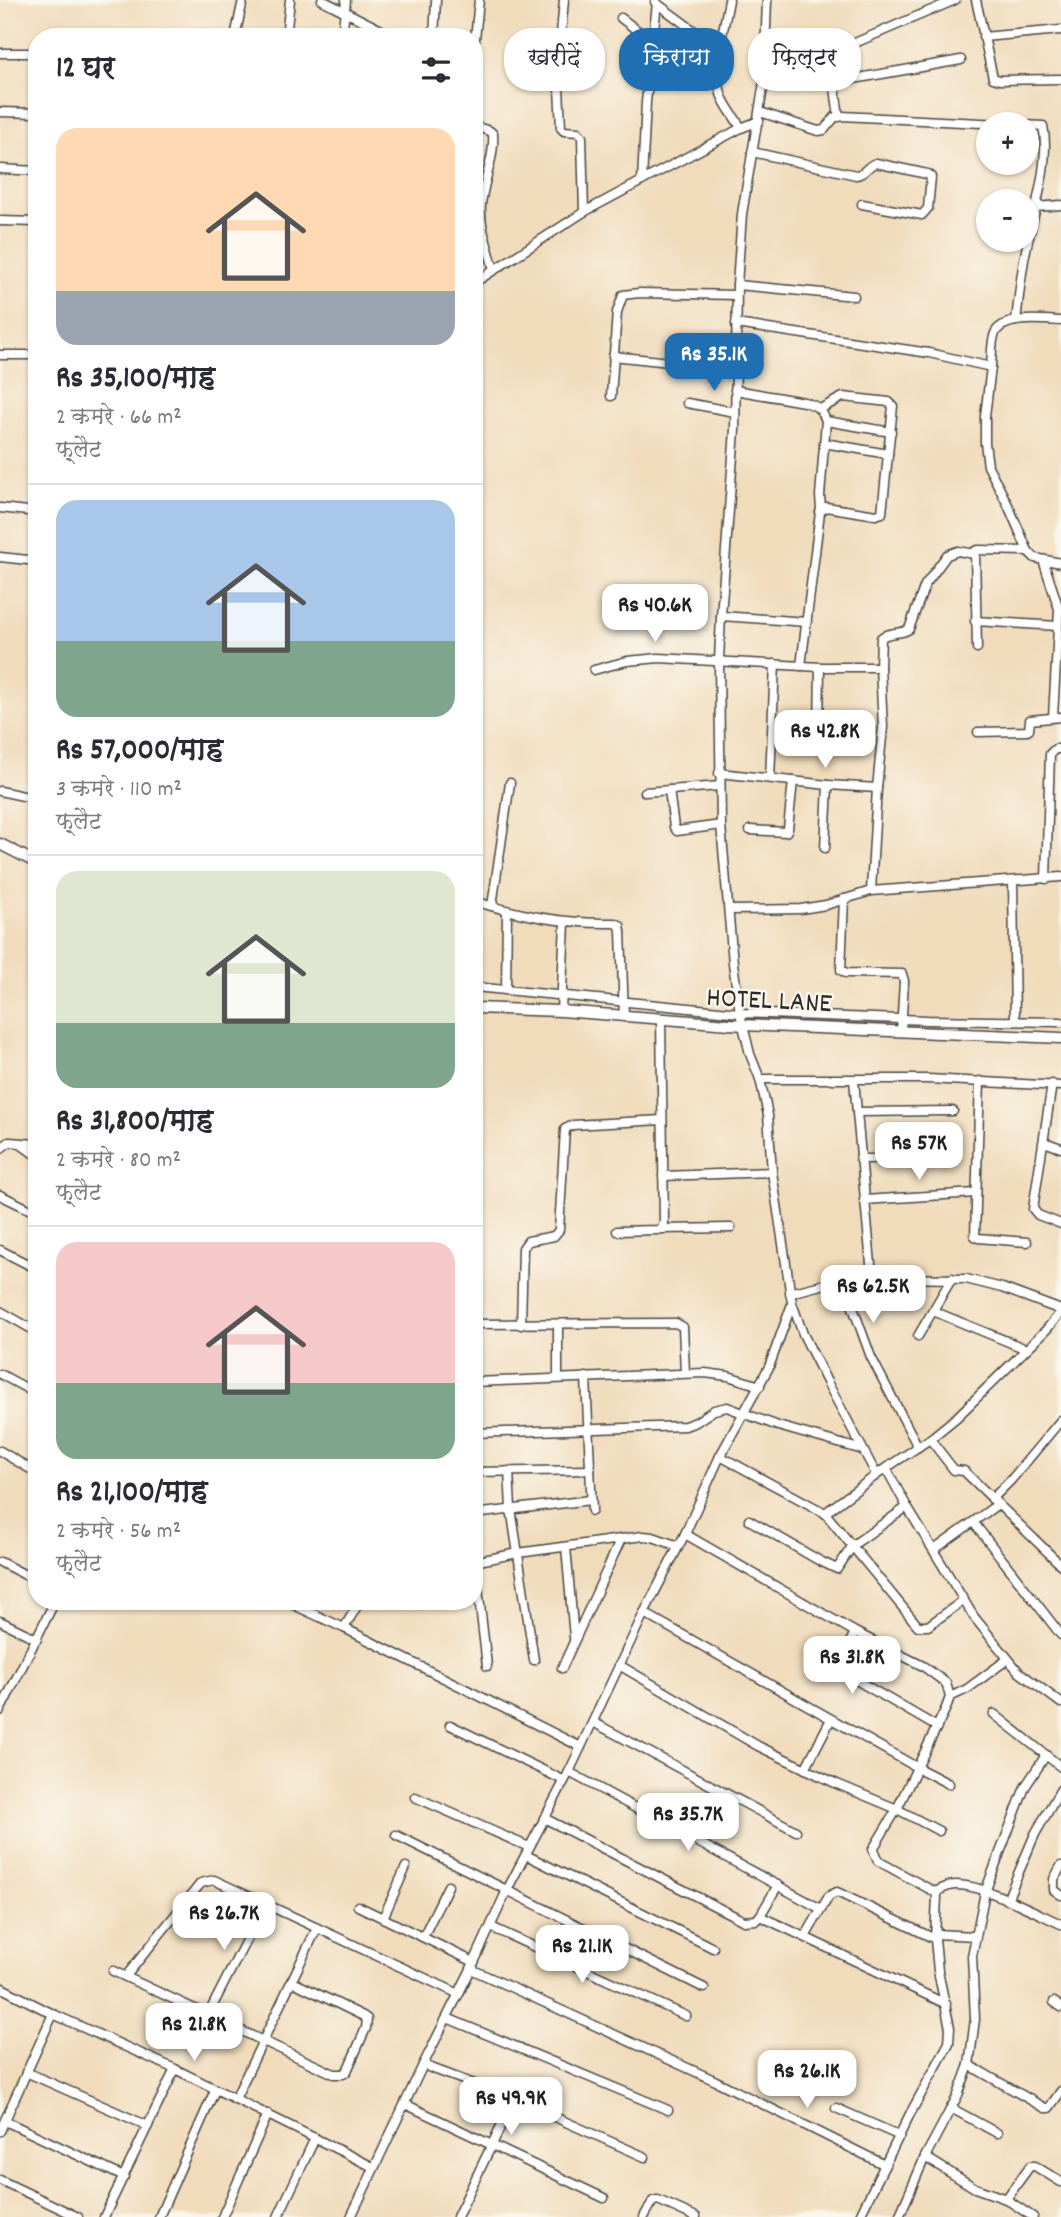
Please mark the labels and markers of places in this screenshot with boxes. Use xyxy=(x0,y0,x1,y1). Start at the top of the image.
pin: Rs 35.1K xyxy=(642,334,786,393)
pin: Rs 40.6K xyxy=(583,584,727,644)
pin: Rs 42.8K xyxy=(753,710,897,770)
pin: Rs 57K xyxy=(862,1122,976,1182)
pin: Rs 62.5K xyxy=(801,1266,945,1325)
pin: Rs 31.8K xyxy=(780,1636,924,1696)
pin: Rs 35.7K xyxy=(616,1794,760,1853)
pin: Rs 26.7K xyxy=(152,1892,296,1952)
pin: Rs 21.1K xyxy=(510,1926,654,1985)
pin: Rs 21.8K xyxy=(122,2004,266,2063)
pin: Rs 26.1K xyxy=(735,2050,879,2110)
pin: Rs 49.9K xyxy=(439,2078,583,2137)

